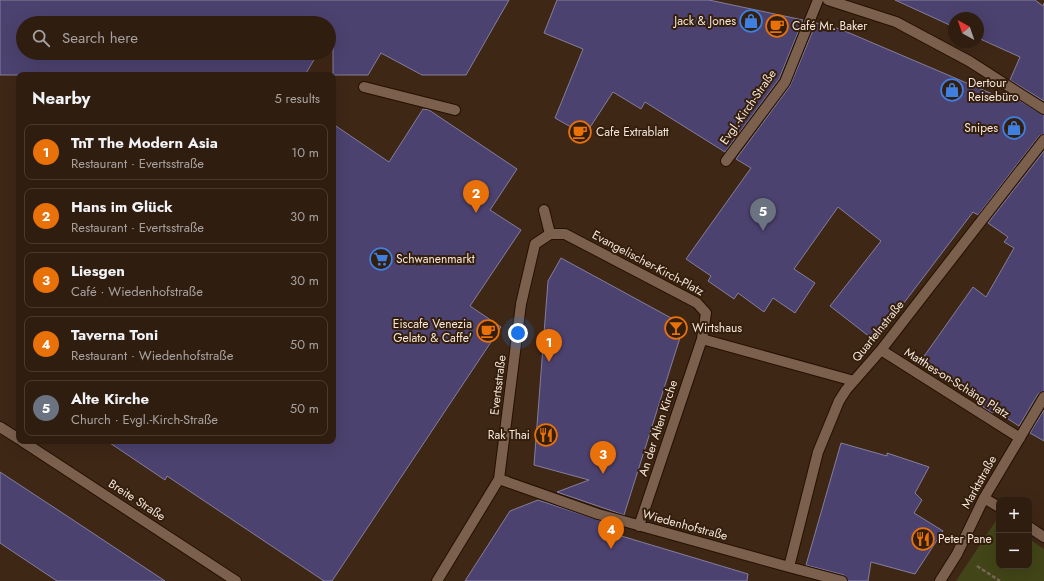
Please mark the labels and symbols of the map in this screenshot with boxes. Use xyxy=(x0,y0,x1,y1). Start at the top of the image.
shop icon: Jack & Jones xyxy=(738,8,764,34)
place label: Jack & Jones xyxy=(672,12,736,30)
north arrow xyxy=(948,12,984,48)
cafe icon: Café Mr. Baker xyxy=(764,13,790,39)
place label: Café Mr. Baker xyxy=(792,17,868,35)
street label: Evgl.-Kirch-Straße xyxy=(715,66,781,148)
place label: Dertour Reisebüro xyxy=(968,74,1019,106)
shop icon: Dertour Reisebüro xyxy=(939,77,965,103)
shop icon: Snipes xyxy=(1001,115,1027,141)
cafe icon: Cafe Extrablatt xyxy=(567,119,593,145)
place label: Snipes xyxy=(964,119,998,137)
place label: Cafe Extrablatt xyxy=(596,123,669,141)
pin: 2 xyxy=(463,180,489,213)
pin: 5 xyxy=(750,198,776,231)
street label: Evangelischer-Kirch-Platz xyxy=(589,226,708,300)
supermarket icon: Schwanenmarkt xyxy=(368,246,394,272)
place label: Schwanenmarkt xyxy=(396,250,475,268)
street label: Quartelnstraße xyxy=(848,296,908,366)
place label: Eiscafe Venezia Gelato & Caffe' xyxy=(393,315,472,347)
bar icon: Wirtshaus xyxy=(663,315,689,341)
cafe icon: Eiscafe Venezia Gelato & Caffe' xyxy=(475,318,501,344)
place label: Wirtshaus xyxy=(692,319,742,337)
your location xyxy=(508,323,528,343)
pin: 1 xyxy=(536,329,562,362)
street label: Matthes-on-Schäng Platz xyxy=(901,343,1014,423)
street label: Evertsstraße xyxy=(485,354,511,416)
street label: An der Alten Kirche xyxy=(634,378,682,478)
restaurant icon: Rak Thai xyxy=(533,422,559,448)
place label: Rak Thai xyxy=(488,426,530,444)
pin: 3 xyxy=(590,441,616,474)
street label: Marktstraße xyxy=(957,452,1001,512)
street label: Breite Straße xyxy=(105,475,169,525)
street label: Wiedenhofstraße xyxy=(640,505,730,545)
pin: 4 xyxy=(598,516,624,549)
restaurant icon: Peter Pane xyxy=(910,526,936,552)
place label: Peter Pane xyxy=(938,530,992,548)

